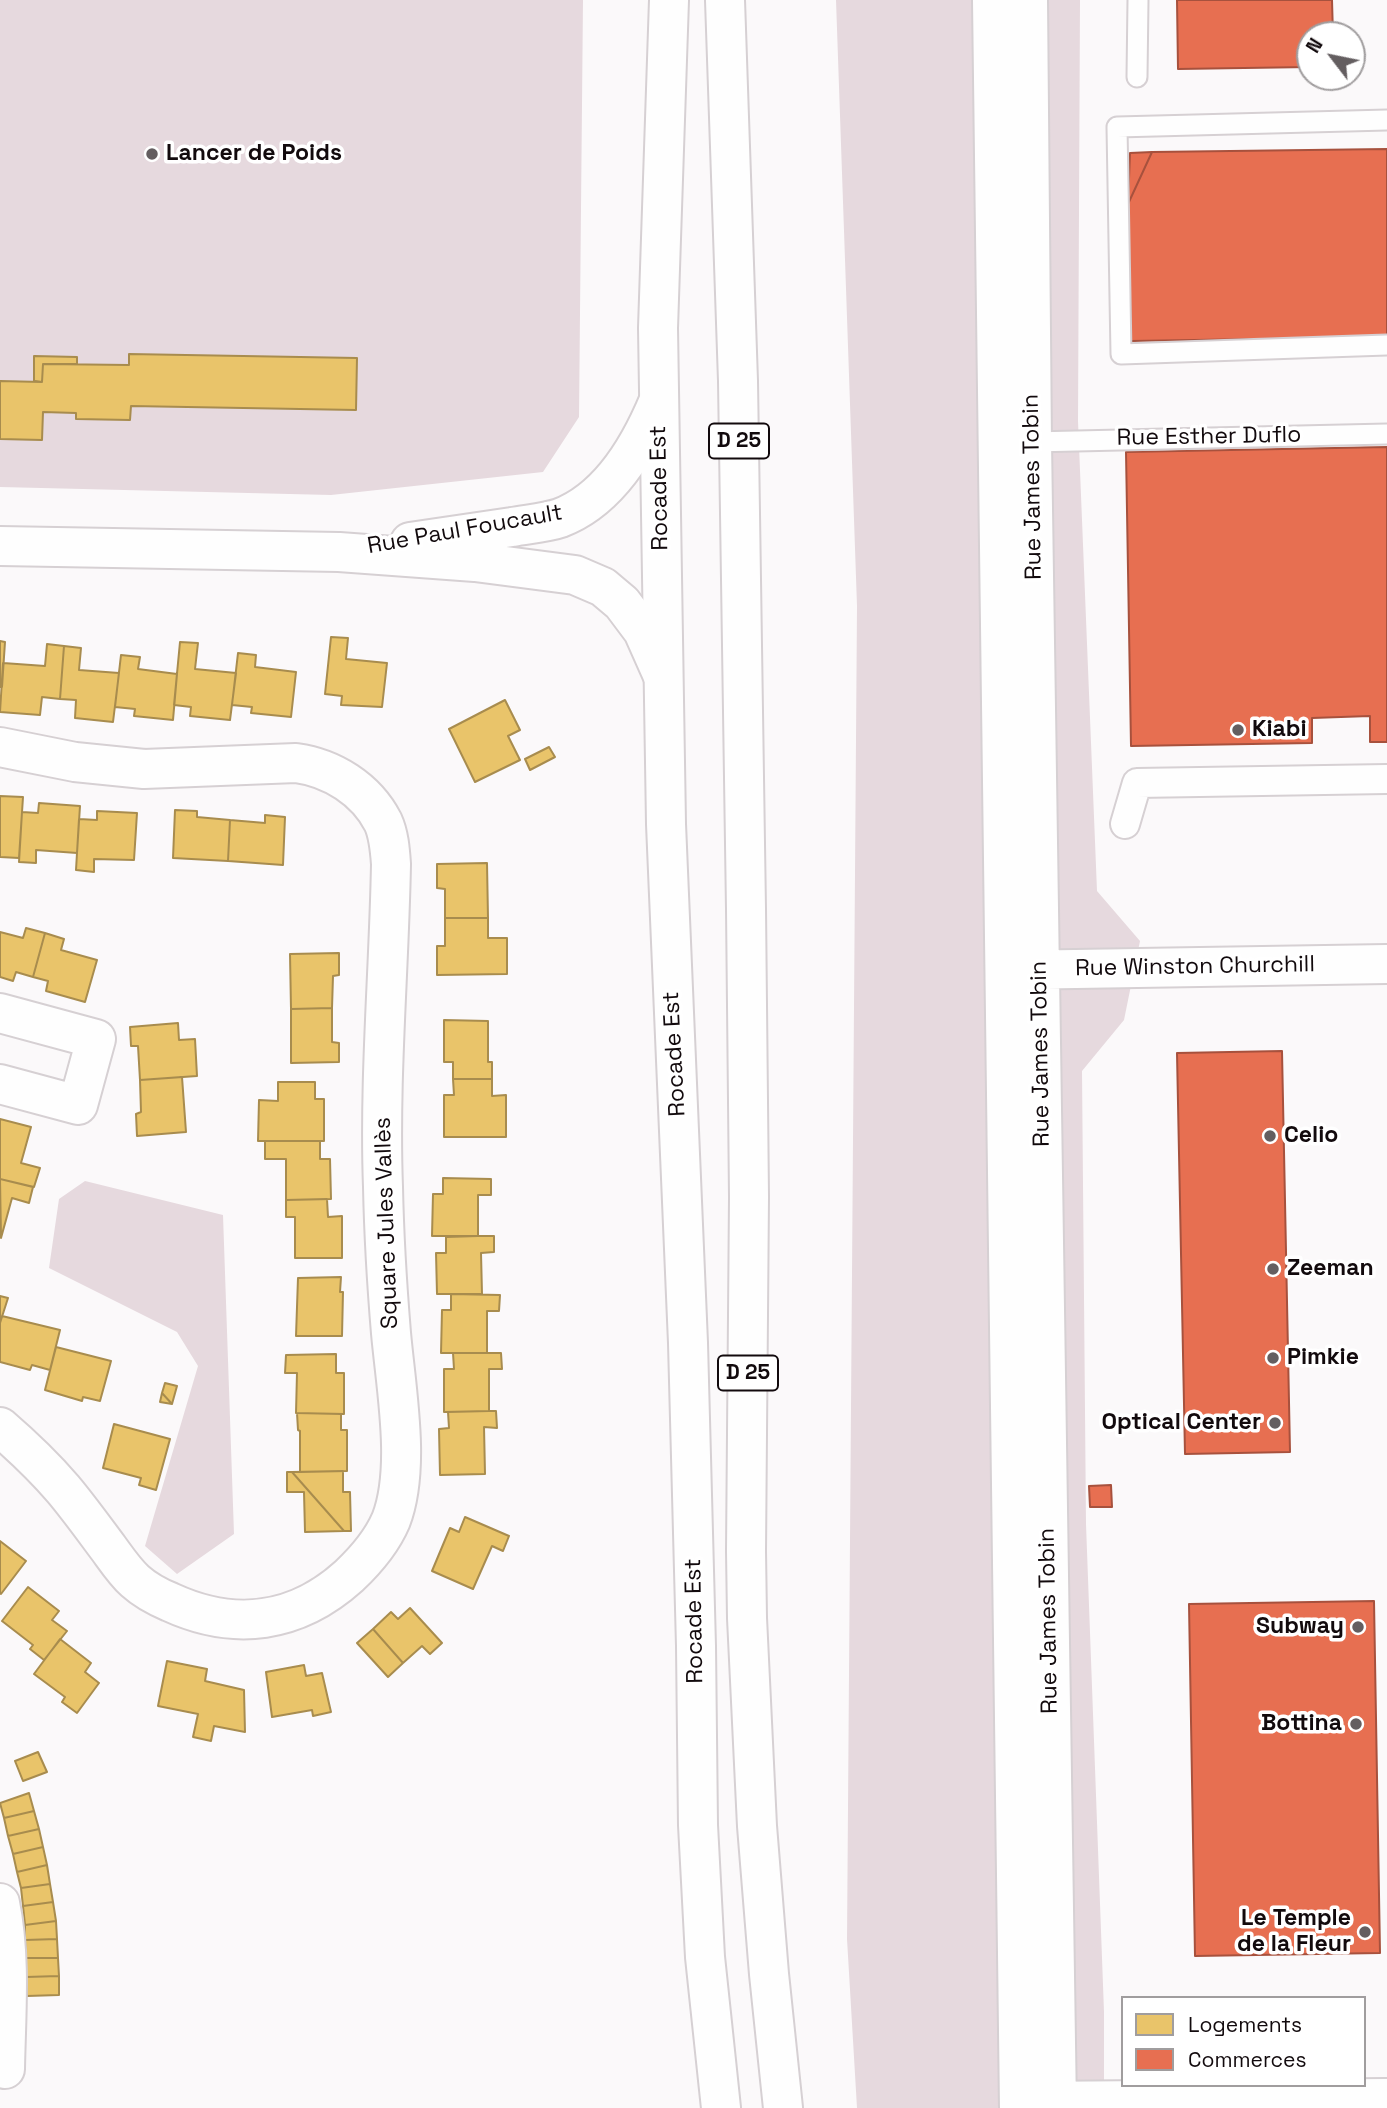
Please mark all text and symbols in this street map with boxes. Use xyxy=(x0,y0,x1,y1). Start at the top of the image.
north arrow xyxy=(1296,21,1366,91)
text: N xyxy=(1300,34,1328,58)
place label: Lancer de Poids xyxy=(166,140,342,168)
marker: Lancer de Poids xyxy=(144,146,160,162)
street label: Rue James Tobin xyxy=(1018,394,1048,580)
street label: Rue Esther Duflo xyxy=(1116,422,1302,452)
road number: D 25 xyxy=(709,424,769,458)
street label: Rocade Est xyxy=(645,425,675,551)
street label: Rue Paul Foucault xyxy=(365,499,565,561)
place label: Kiabi xyxy=(1252,716,1307,744)
marker: Kiabi xyxy=(1230,722,1246,738)
street label: Rue Winston Churchill xyxy=(1075,951,1315,983)
street label: Rue James Tobin xyxy=(1026,961,1056,1147)
street label: Rocade Est xyxy=(658,991,692,1117)
street label: Square Jules Vallès xyxy=(370,1117,404,1329)
place label: Celio xyxy=(1284,1122,1338,1150)
marker: Celio xyxy=(1262,1128,1278,1144)
place label: Zeeman xyxy=(1287,1255,1374,1283)
marker: Zeeman xyxy=(1265,1261,1281,1277)
place label: Pimkie xyxy=(1287,1344,1359,1372)
marker: Pimkie xyxy=(1265,1350,1281,1366)
road number: D 25 xyxy=(718,1356,778,1390)
place label: Optical Center xyxy=(1101,1409,1261,1437)
marker: Optical Center xyxy=(1267,1415,1283,1431)
street label: Rue James Tobin xyxy=(1034,1528,1064,1714)
street label: Rocade Est xyxy=(680,1558,710,1684)
place label: Subway xyxy=(1256,1613,1344,1641)
marker: Subway xyxy=(1350,1619,1366,1635)
place label: Bottina xyxy=(1261,1710,1342,1738)
marker: Bottina xyxy=(1348,1716,1364,1732)
place label: Le Temple de la Fleur xyxy=(1237,1905,1351,1959)
marker: Le Temple de la Fleur xyxy=(1357,1924,1373,1940)
legend xyxy=(1121,1996,1366,2087)
text: Logements xyxy=(1188,2011,1302,2038)
text: Commerces xyxy=(1188,2046,1307,2073)

